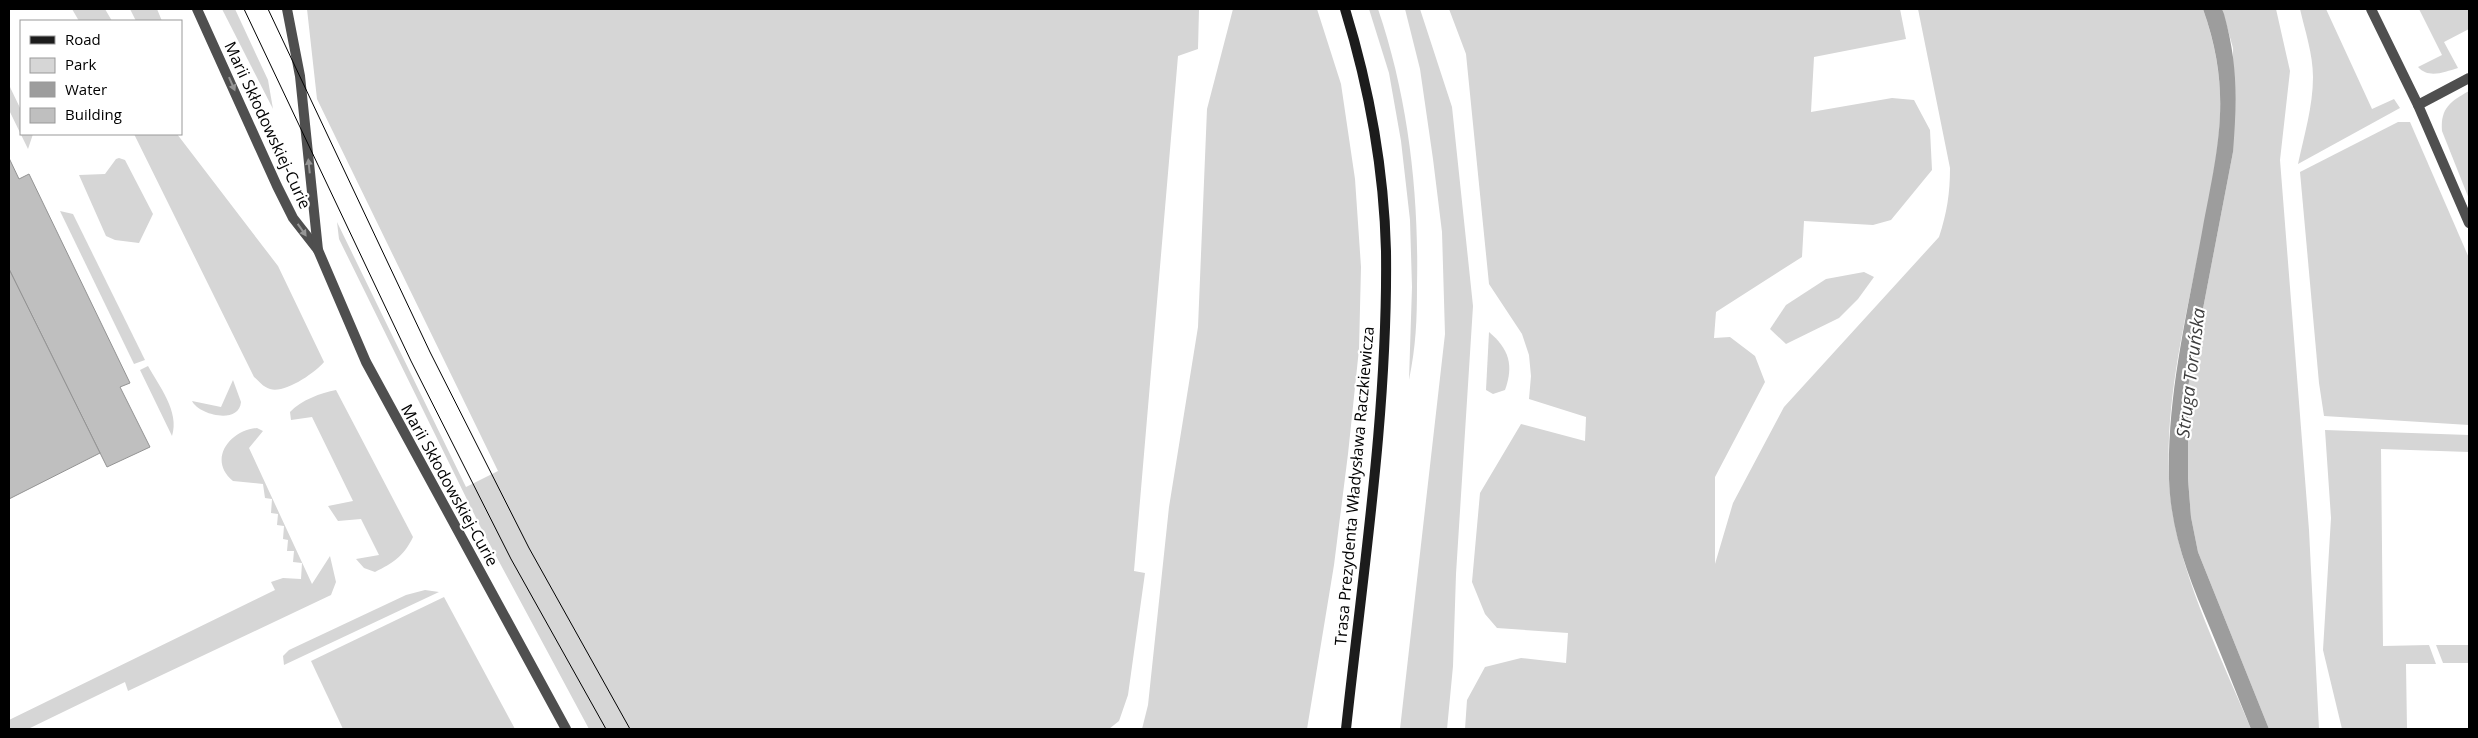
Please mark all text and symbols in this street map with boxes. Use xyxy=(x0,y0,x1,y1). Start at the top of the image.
legend xyxy=(20,20,182,135)
text: Road xyxy=(65,29,101,49)
street label: Marii Skłodowskiej-Curie xyxy=(219,38,317,212)
text: Park xyxy=(65,54,96,74)
one-way arrow xyxy=(228,76,236,91)
text: Water xyxy=(65,79,107,99)
text: Building xyxy=(65,104,122,124)
one-way arrow xyxy=(305,158,313,174)
one-way arrow xyxy=(297,223,307,237)
water label: Struga Toruńska xyxy=(2170,307,2210,439)
street label: Trasa Prezydenta Władysława Raczkiewicza xyxy=(1329,326,1379,646)
street label: Marii Skłodowskiej-Curie xyxy=(396,400,504,570)

